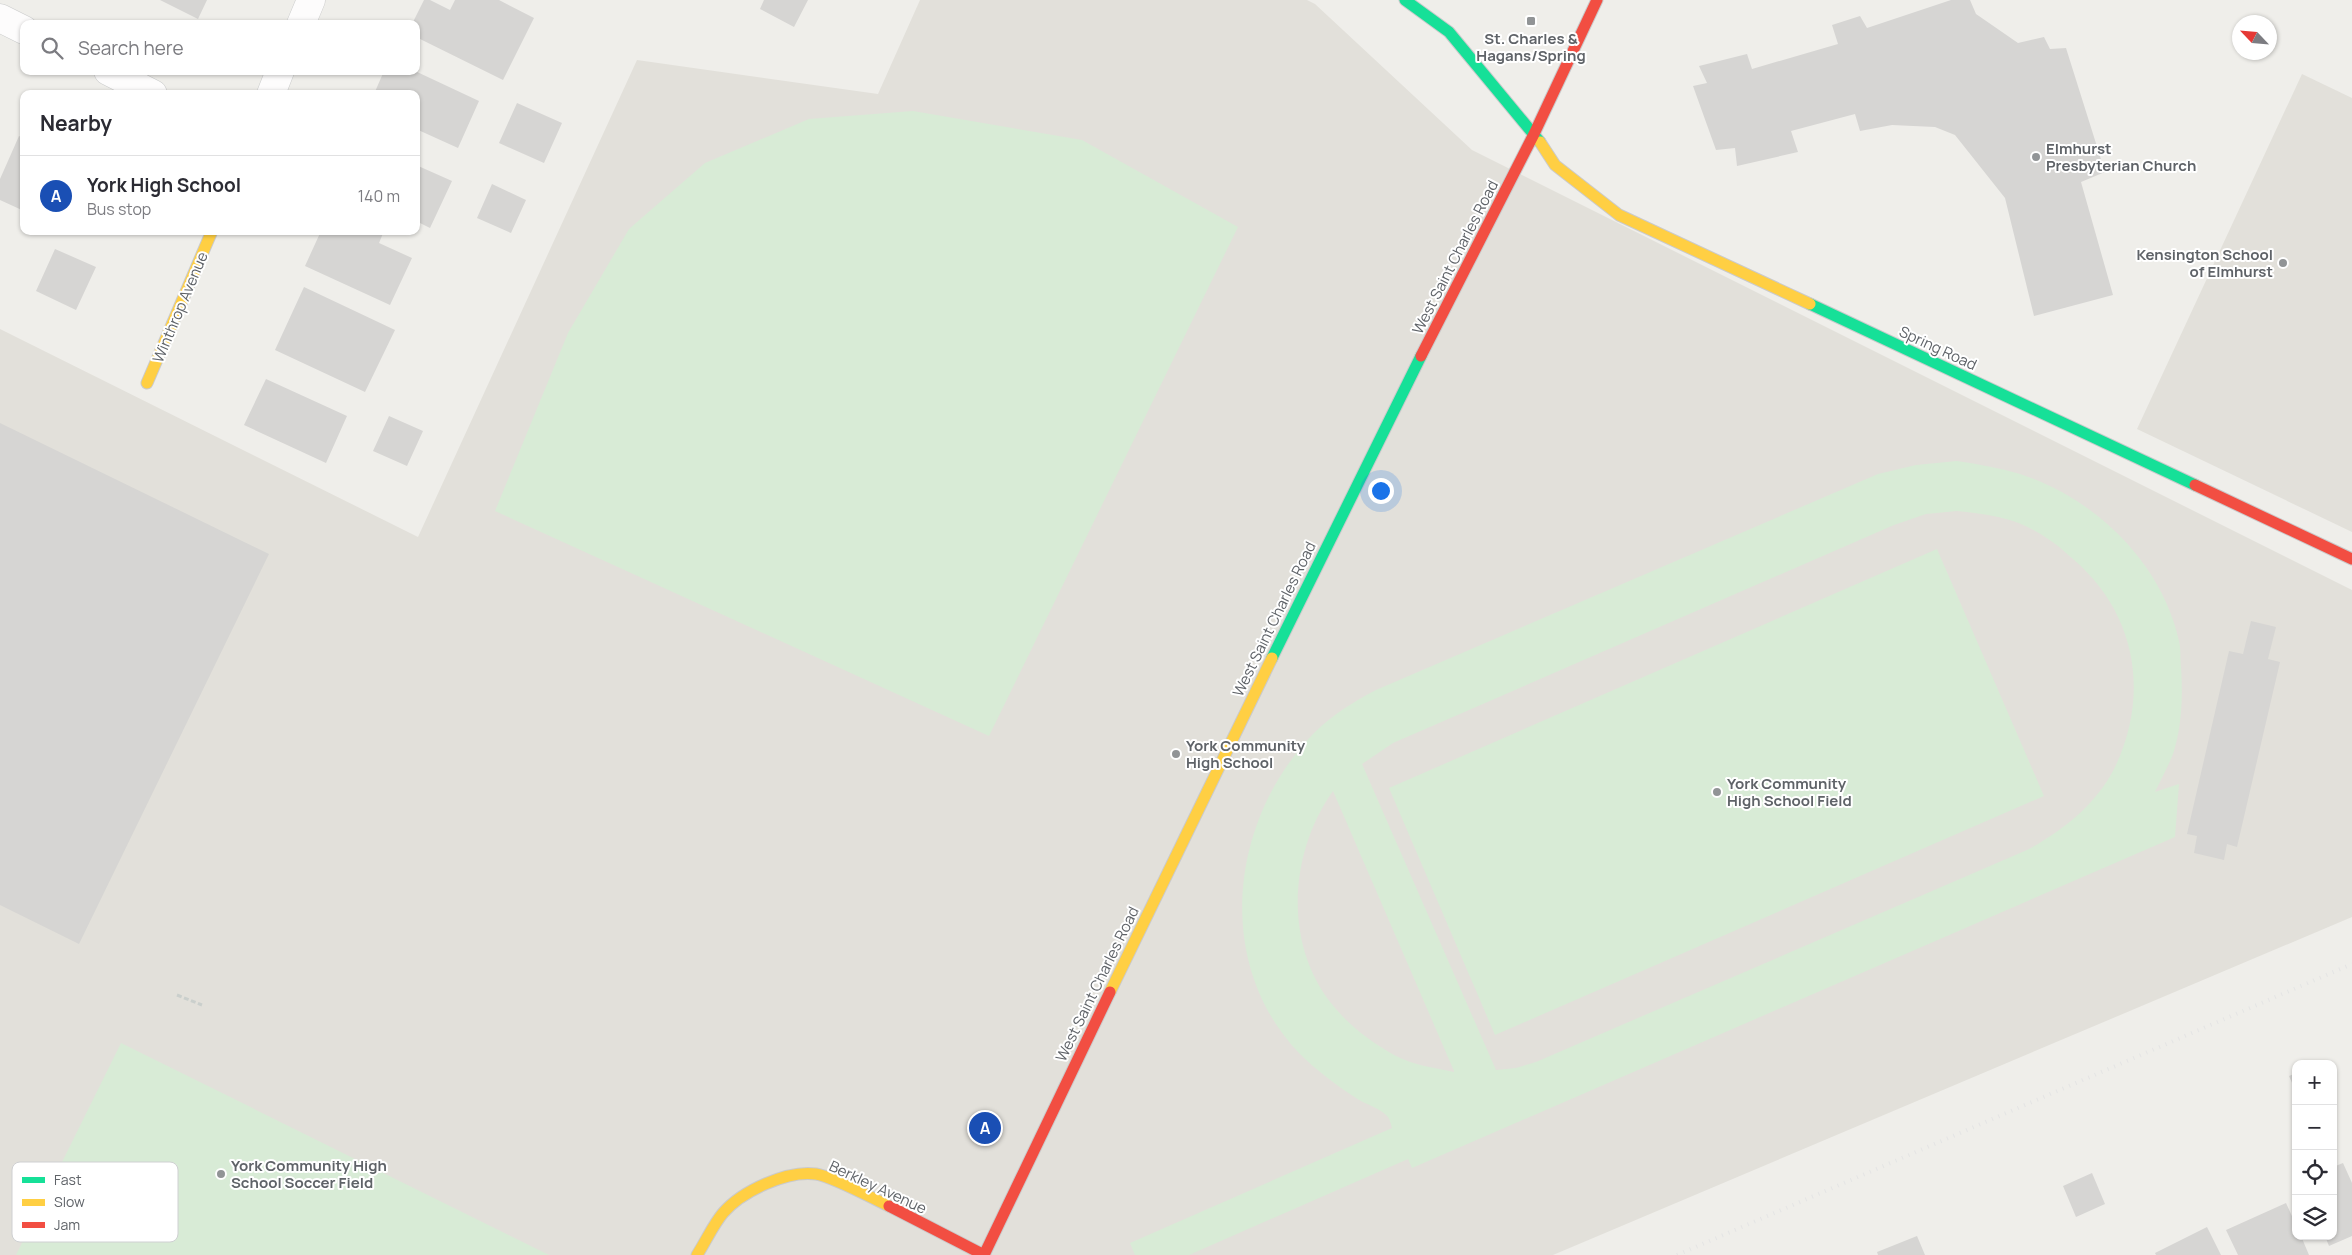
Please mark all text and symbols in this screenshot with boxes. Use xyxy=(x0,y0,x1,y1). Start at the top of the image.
marker: St. Charles & Hagans/Spring xyxy=(1525,15,1537,27)
north arrow xyxy=(2232,15,2277,60)
search box xyxy=(20,20,420,75)
place label: St. Charles & Hagans/Spring xyxy=(1476,28,1586,66)
icon: search xyxy=(38,34,66,62)
text: Search here xyxy=(78,35,184,61)
text: Nearby xyxy=(40,109,112,137)
place label: Elmhurst Presbyterian Church xyxy=(2046,138,2196,176)
marker: Elmhurst Presbyterian Church xyxy=(2030,151,2042,163)
text: York High School xyxy=(87,172,241,198)
street label: West Saint Charles Road xyxy=(1407,177,1503,337)
text: A xyxy=(51,185,61,207)
text: 140 m xyxy=(358,185,400,207)
text: Bus stop xyxy=(87,198,151,220)
place label: Kensington School of Elmhurst xyxy=(2136,244,2273,282)
street label: Winthrop Avenue xyxy=(147,248,213,366)
marker: Kensington School of Elmhurst xyxy=(2277,257,2289,269)
street label: Spring Road xyxy=(1896,321,1980,375)
your location xyxy=(1368,478,1394,504)
street label: West Saint Charles Road xyxy=(1227,538,1321,700)
place label: York Community High School xyxy=(1186,735,1306,773)
marker: York Community High School xyxy=(1170,748,1182,760)
place label: York Community High School Field xyxy=(1727,773,1852,811)
marker: York Community High School Field xyxy=(1711,786,1723,798)
street label: West Saint Charles Road xyxy=(1050,903,1144,1065)
map controls xyxy=(2292,1060,2337,1240)
button: + xyxy=(2292,1060,2337,1105)
button: − xyxy=(2292,1105,2337,1150)
pin: A xyxy=(969,1109,1001,1147)
button: locate xyxy=(2292,1150,2337,1195)
place label: York Community High School Soccer Field xyxy=(231,1155,387,1193)
street label: Berkley Avenue xyxy=(826,1155,930,1219)
legend xyxy=(12,1162,178,1242)
marker: York Community High School Soccer Field xyxy=(215,1168,227,1180)
text: Fast xyxy=(54,1170,82,1189)
text: Slow xyxy=(54,1192,85,1211)
button: layers xyxy=(2292,1195,2337,1240)
text: Jam xyxy=(54,1215,80,1234)

